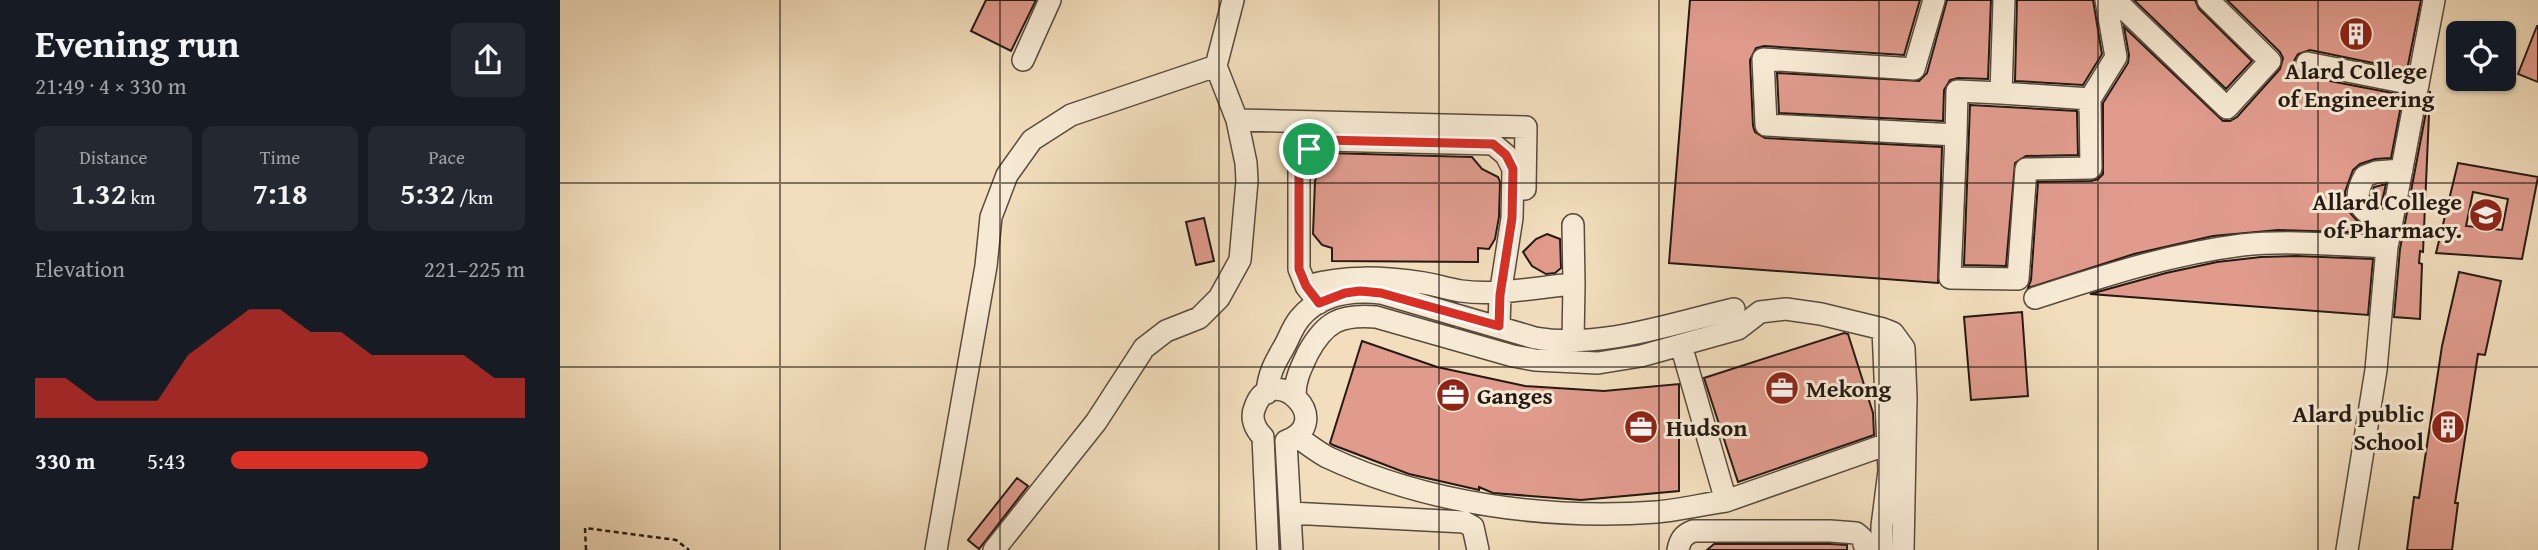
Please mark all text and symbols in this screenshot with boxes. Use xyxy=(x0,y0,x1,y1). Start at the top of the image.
text: Evening run xyxy=(35,15,239,71)
building icon: Alard College of Engineering xyxy=(2337,15,2375,53)
map controls xyxy=(2446,21,2516,91)
button: locate xyxy=(2446,21,2516,91)
button: share xyxy=(451,23,525,97)
place label: Alard College of Engineering xyxy=(2278,53,2435,116)
text: 21:49 · 4 × 330 m xyxy=(35,69,187,102)
pin xyxy=(1279,119,1339,179)
icon: arrive xyxy=(1290,130,1328,168)
text: Distance xyxy=(79,143,147,171)
text: Time xyxy=(260,143,300,171)
text: Pace xyxy=(428,143,465,171)
text: 1.32 xyxy=(71,171,126,215)
text: 7:18 xyxy=(252,171,308,215)
text: 5:32 xyxy=(400,171,455,215)
text: km xyxy=(126,183,156,211)
text: /km xyxy=(455,183,493,211)
place label: Allard College of Pharmacy. xyxy=(2312,184,2462,247)
school or university icon: Allard College of Pharmacy. xyxy=(2467,196,2505,234)
text: Elevation xyxy=(35,252,125,285)
text: 221–225 m xyxy=(424,252,525,285)
office icon: Mekong xyxy=(1763,369,1801,407)
place label: Mekong xyxy=(1806,371,1892,406)
office icon: Ganges xyxy=(1434,376,1472,414)
place label: Ganges xyxy=(1477,378,1553,413)
place label: Alard public School xyxy=(2293,396,2425,459)
office icon: Hudson xyxy=(1622,408,1660,446)
building icon: Alard public School xyxy=(2429,408,2467,446)
place label: Hudson xyxy=(1666,410,1747,445)
text: 330 m xyxy=(35,444,96,477)
text: 5:43 xyxy=(147,444,186,477)

